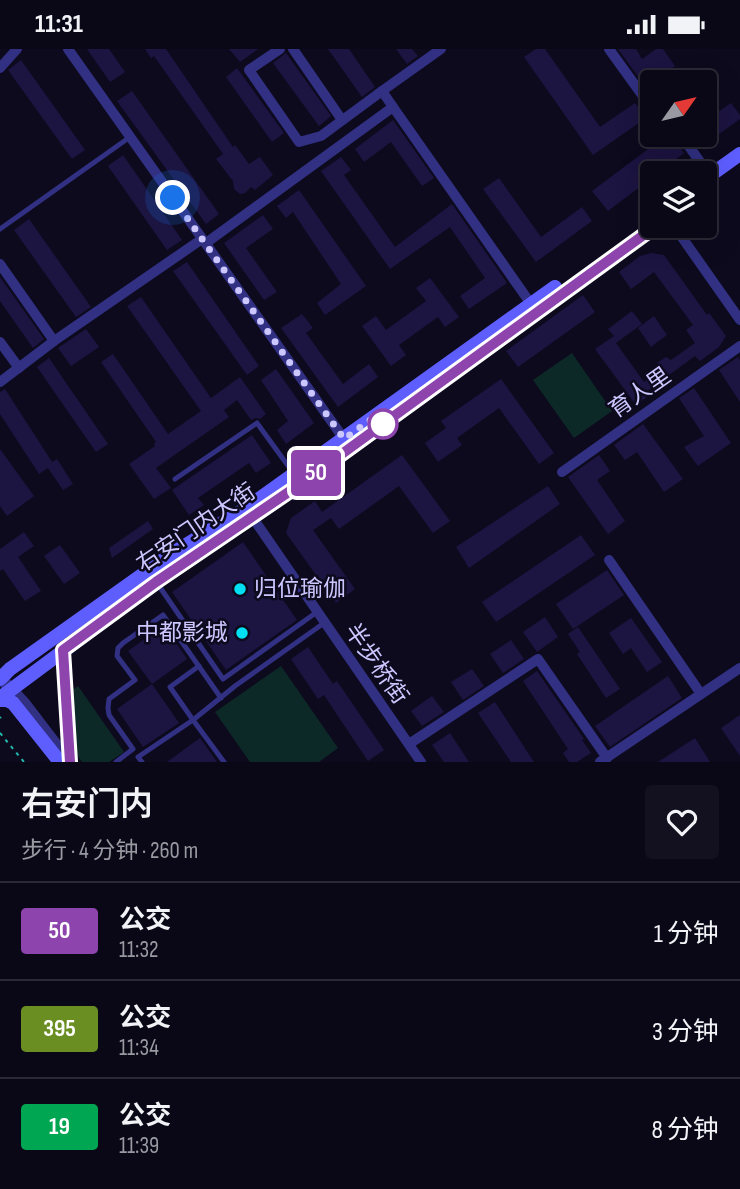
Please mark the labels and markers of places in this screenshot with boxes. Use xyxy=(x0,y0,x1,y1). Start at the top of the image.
unlabelled marker xyxy=(368,409,398,439)
place label: 归位瑜伽 xyxy=(254,575,346,603)
marker: 归位瑜伽 xyxy=(232,581,248,597)
place label: 中都影城 xyxy=(136,619,228,647)
marker: 中都影城 xyxy=(234,625,250,641)

